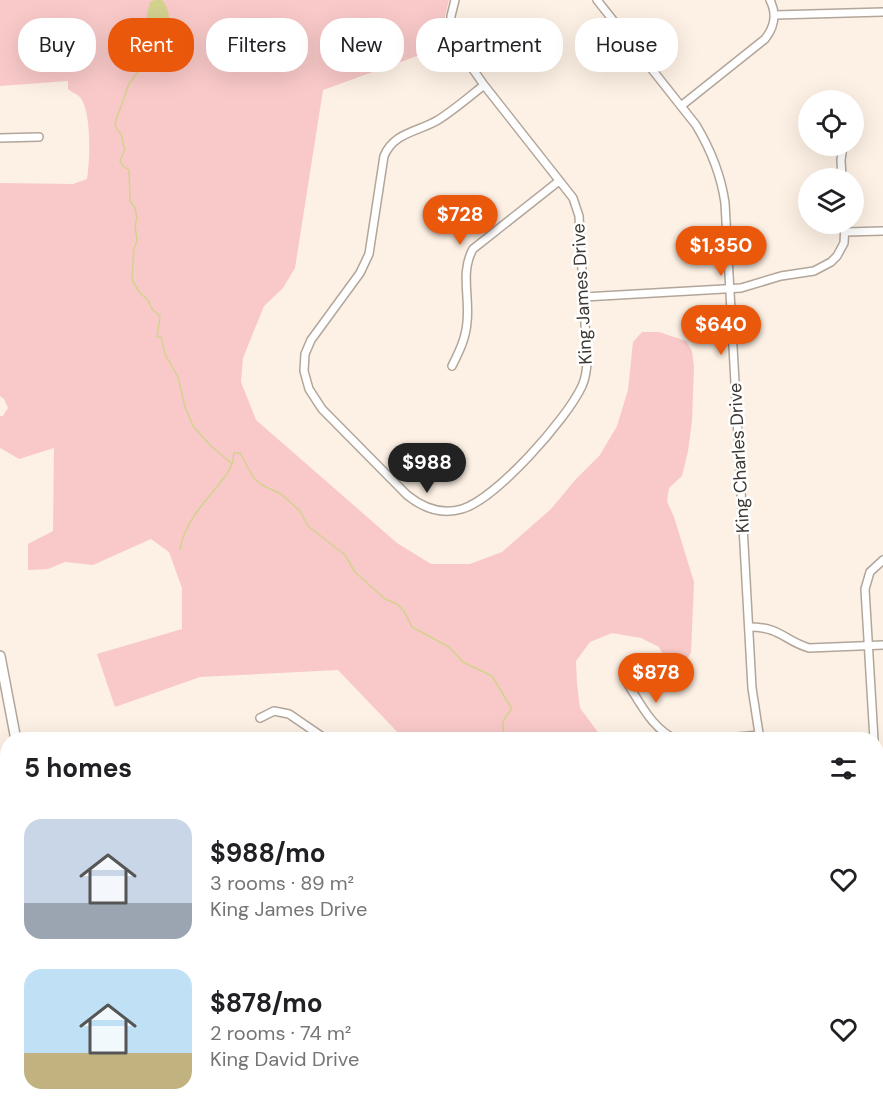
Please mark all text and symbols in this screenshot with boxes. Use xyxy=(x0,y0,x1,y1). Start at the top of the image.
chip: Buy xyxy=(18,18,96,72)
chip: Rent xyxy=(108,18,194,72)
chip: Filters xyxy=(206,18,308,72)
chip: New xyxy=(320,18,404,72)
chip: Apartment xyxy=(416,18,563,72)
chip: House xyxy=(575,18,678,72)
map controls xyxy=(798,90,864,234)
button: locate xyxy=(798,90,864,156)
button: layers xyxy=(798,168,864,234)
pin: $728 xyxy=(424,195,496,246)
text: $728 xyxy=(437,201,483,227)
street label: King James Drive xyxy=(566,223,598,365)
pin: $1,350 xyxy=(672,226,770,277)
text: $1,350 xyxy=(690,232,752,258)
pin: $640 xyxy=(685,305,757,356)
text: $640 xyxy=(695,311,747,337)
street label: King Charles Drive xyxy=(723,382,755,534)
pin: $988 xyxy=(391,443,463,494)
text: $988 xyxy=(402,449,452,475)
pin: $878 xyxy=(620,653,692,704)
text: $878 xyxy=(632,659,680,685)
text: 5 homes xyxy=(24,751,132,785)
icon: filters xyxy=(827,752,860,785)
text: $988/mo xyxy=(210,836,326,870)
icon: home xyxy=(72,843,144,915)
icon: heart xyxy=(827,863,860,896)
text: 3 rooms · 89 m² xyxy=(210,870,354,896)
text: King James Drive xyxy=(210,896,367,922)
text: $878/mo xyxy=(210,986,323,1020)
icon: home xyxy=(72,993,144,1065)
icon: heart xyxy=(827,1013,860,1046)
text: 2 rooms · 74 m² xyxy=(210,1020,351,1046)
text: King David Drive xyxy=(210,1046,359,1072)

